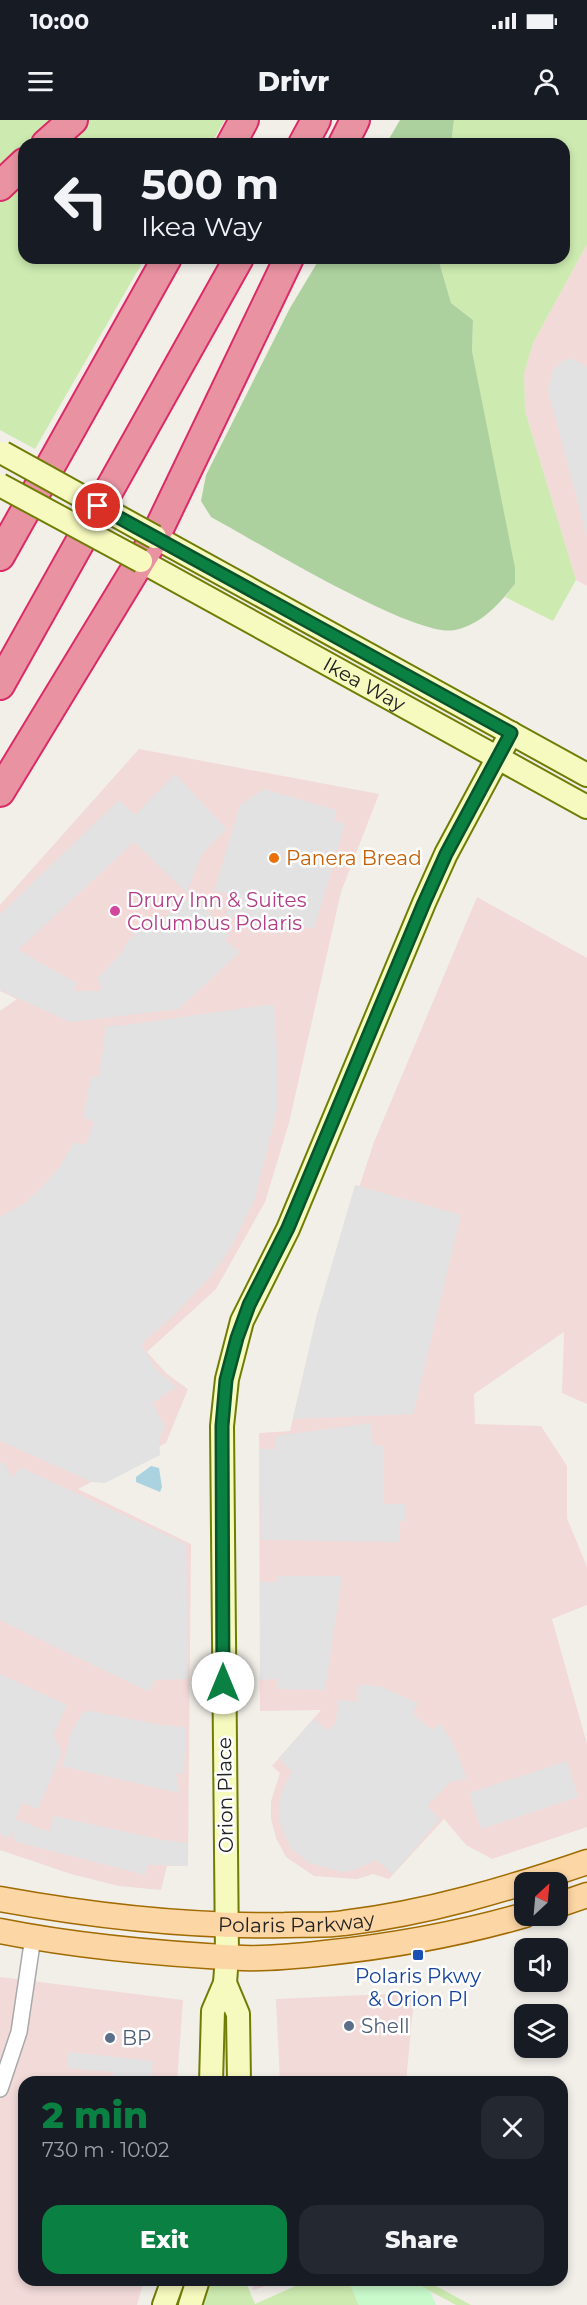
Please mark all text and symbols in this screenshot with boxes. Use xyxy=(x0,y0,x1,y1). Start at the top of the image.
text: 10:00 xyxy=(30,8,89,35)
icon: menu xyxy=(24,65,57,98)
text: Drivr xyxy=(258,65,329,98)
icon: person xyxy=(530,65,563,98)
text: 500 m xyxy=(141,158,279,210)
icon: left xyxy=(42,162,120,240)
text: Ikea Way xyxy=(141,210,262,243)
pin xyxy=(72,480,123,531)
icon: arrive xyxy=(81,489,114,522)
street label: Ikea Way xyxy=(319,652,410,716)
place label: Panera Bread xyxy=(286,846,422,870)
marker: Panera Bread xyxy=(267,851,281,865)
place label: Drury Inn & Suites Columbus Polaris xyxy=(127,888,307,935)
marker: Drury Inn & Suites Columbus Polaris xyxy=(108,904,122,918)
position arrow xyxy=(191,1651,255,1715)
street label: Orion Place xyxy=(212,1737,238,1853)
north arrow xyxy=(514,1872,568,1926)
map controls xyxy=(514,1872,568,2058)
street label: Polaris Parkway xyxy=(218,1907,376,1937)
button: sound xyxy=(514,1938,568,1992)
marker: Polaris Pkwy & Orion Pl xyxy=(411,1948,425,1962)
place label: Polaris Pkwy & Orion Pl xyxy=(355,1964,481,2011)
button: layers xyxy=(514,2004,568,2058)
place label: Shell xyxy=(361,2014,410,2038)
marker: Shell xyxy=(342,2019,356,2033)
place label: BP xyxy=(122,2026,151,2050)
marker: BP xyxy=(103,2031,117,2045)
text: 2 min xyxy=(42,2093,148,2137)
button: close xyxy=(481,2096,544,2159)
text: 730 m · 10:02 xyxy=(42,2138,169,2162)
button: Exit xyxy=(42,2205,287,2274)
button: Share xyxy=(299,2205,544,2274)

